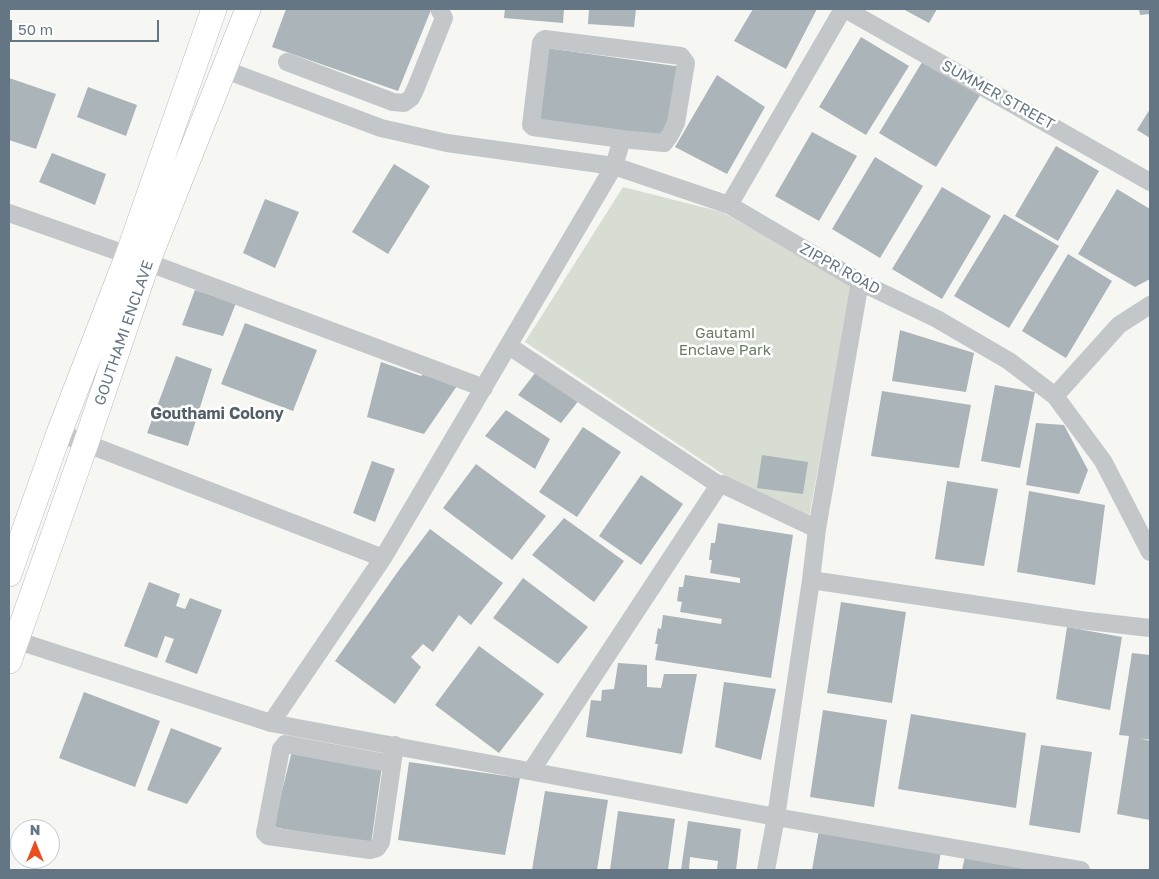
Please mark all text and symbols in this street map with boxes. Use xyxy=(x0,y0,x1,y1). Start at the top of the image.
scale bar xyxy=(12,10,161,42)
text: 50 m xyxy=(18,20,53,38)
street label: SUMMER STREET xyxy=(938,57,1058,133)
street label: ZIPPR ROAD xyxy=(797,240,883,298)
street label: GOUTHAMI ENCLAVE xyxy=(91,258,157,408)
park label: Gautami Enclave Park xyxy=(679,324,771,359)
district label: Gouthami Colony xyxy=(150,404,284,424)
north arrow xyxy=(10,819,60,869)
text: N xyxy=(30,821,40,838)

